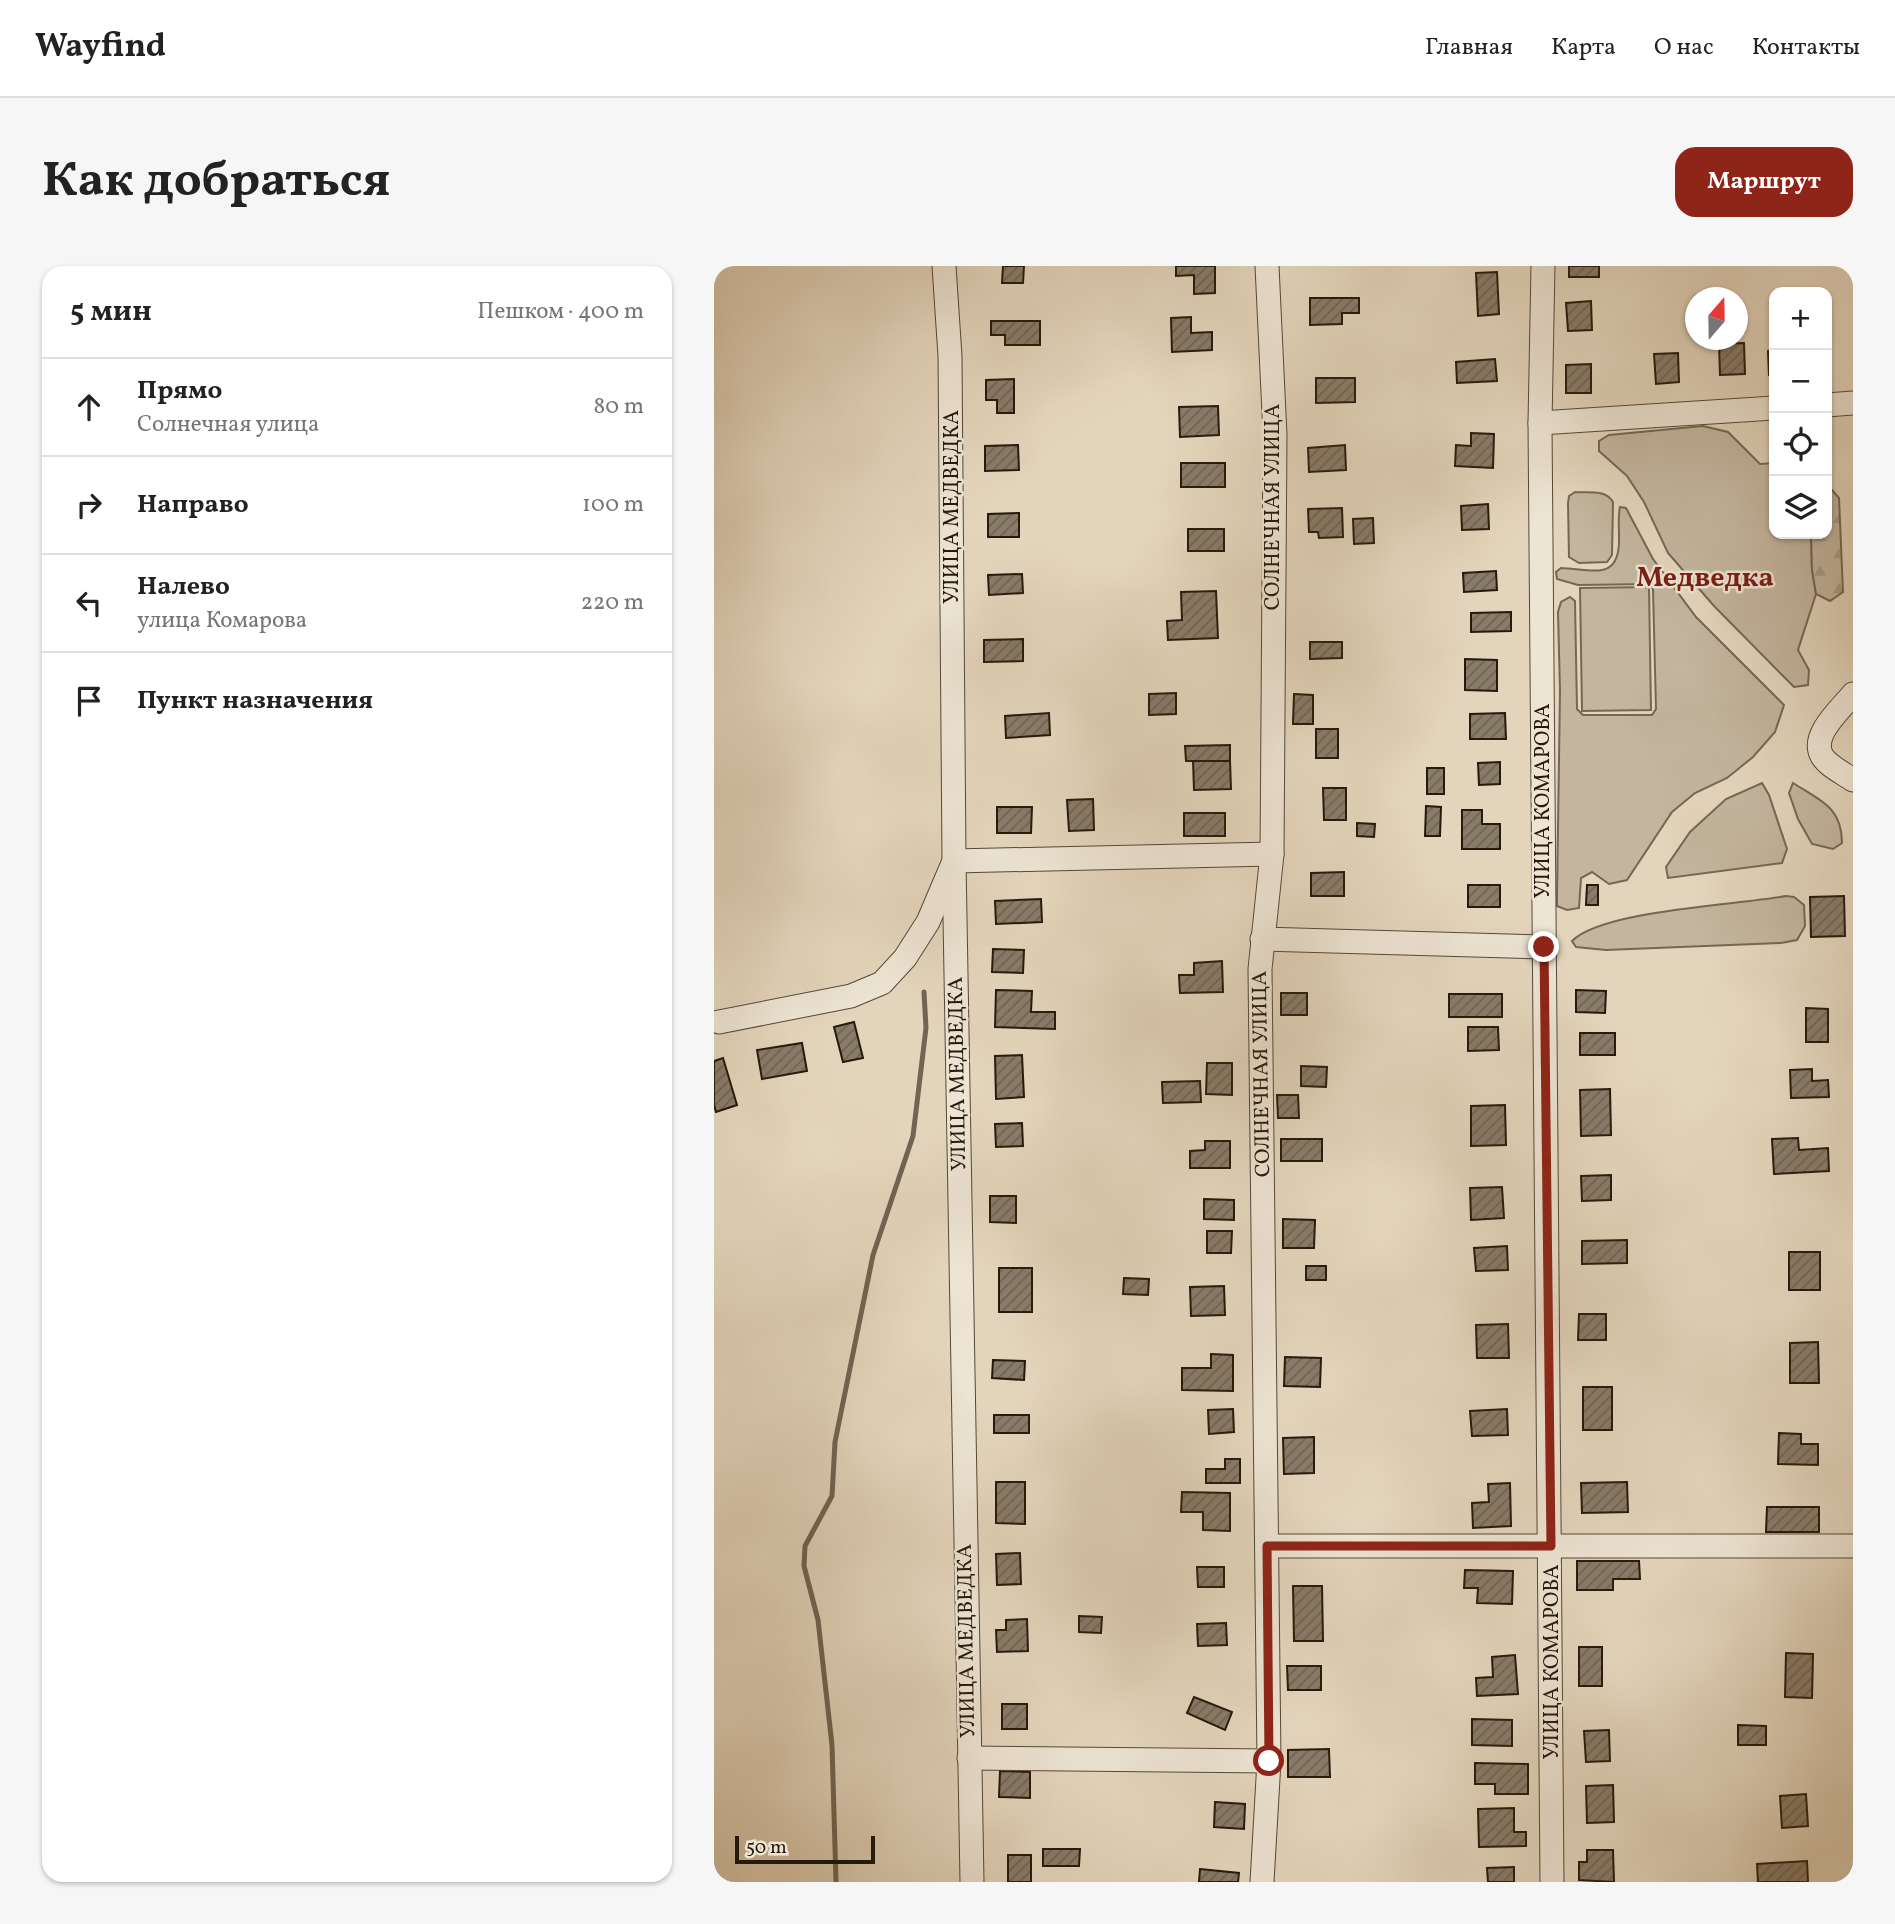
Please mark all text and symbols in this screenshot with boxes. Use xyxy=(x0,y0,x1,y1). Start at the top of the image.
text: Wayfind xyxy=(35,25,166,71)
text: Главная xyxy=(1425,31,1513,65)
text: Карта xyxy=(1551,31,1616,65)
text: О нас xyxy=(1654,31,1714,65)
text: Контакты xyxy=(1752,31,1860,65)
button: Маршрут xyxy=(1675,147,1853,217)
text: Как добраться xyxy=(42,148,390,217)
north arrow xyxy=(1685,287,1748,350)
map controls xyxy=(1769,287,1832,539)
button: + xyxy=(1769,287,1832,350)
text: 5 мин xyxy=(70,291,152,333)
text: Пешком · 400 m xyxy=(477,296,644,328)
button: − xyxy=(1769,350,1832,413)
text: Прямо xyxy=(137,373,222,409)
icon: ahead xyxy=(70,388,108,426)
text: 80 m xyxy=(594,391,644,423)
street label: СОЛНЕЧНАЯ УЛИЦА xyxy=(1259,404,1288,610)
text: Солнечная улица xyxy=(137,409,319,441)
street label: УЛИЦА МЕДВЕДКА xyxy=(938,410,967,604)
button: locate xyxy=(1769,413,1832,476)
button: layers xyxy=(1769,476,1832,539)
icon: right xyxy=(70,486,108,524)
text: Направо xyxy=(137,487,249,523)
text: 100 m xyxy=(582,489,644,521)
district label: Медведка xyxy=(1636,559,1774,598)
text: Налево xyxy=(137,569,230,605)
icon: left xyxy=(70,584,108,622)
text: 220 m xyxy=(581,587,644,619)
text: улица Комарова xyxy=(137,605,307,637)
icon: arrive xyxy=(70,682,108,720)
text: Пункт назначения xyxy=(137,683,373,719)
street label: УЛИЦА КОМАРОВА xyxy=(1529,703,1558,898)
route end xyxy=(1528,931,1559,962)
street label: СОЛНЕЧНАЯ УЛИЦА xyxy=(1246,970,1278,1177)
street label: УЛИЦА МЕДВЕДКА xyxy=(942,976,974,1171)
street label: УЛИЦА МЕДВЕДКА xyxy=(951,1543,983,1738)
street label: УЛИЦА КОМАРОВА xyxy=(1538,1564,1567,1759)
route start xyxy=(1253,1745,1284,1776)
scale bar xyxy=(735,1833,875,1865)
text: 50 m xyxy=(746,1835,787,1861)

